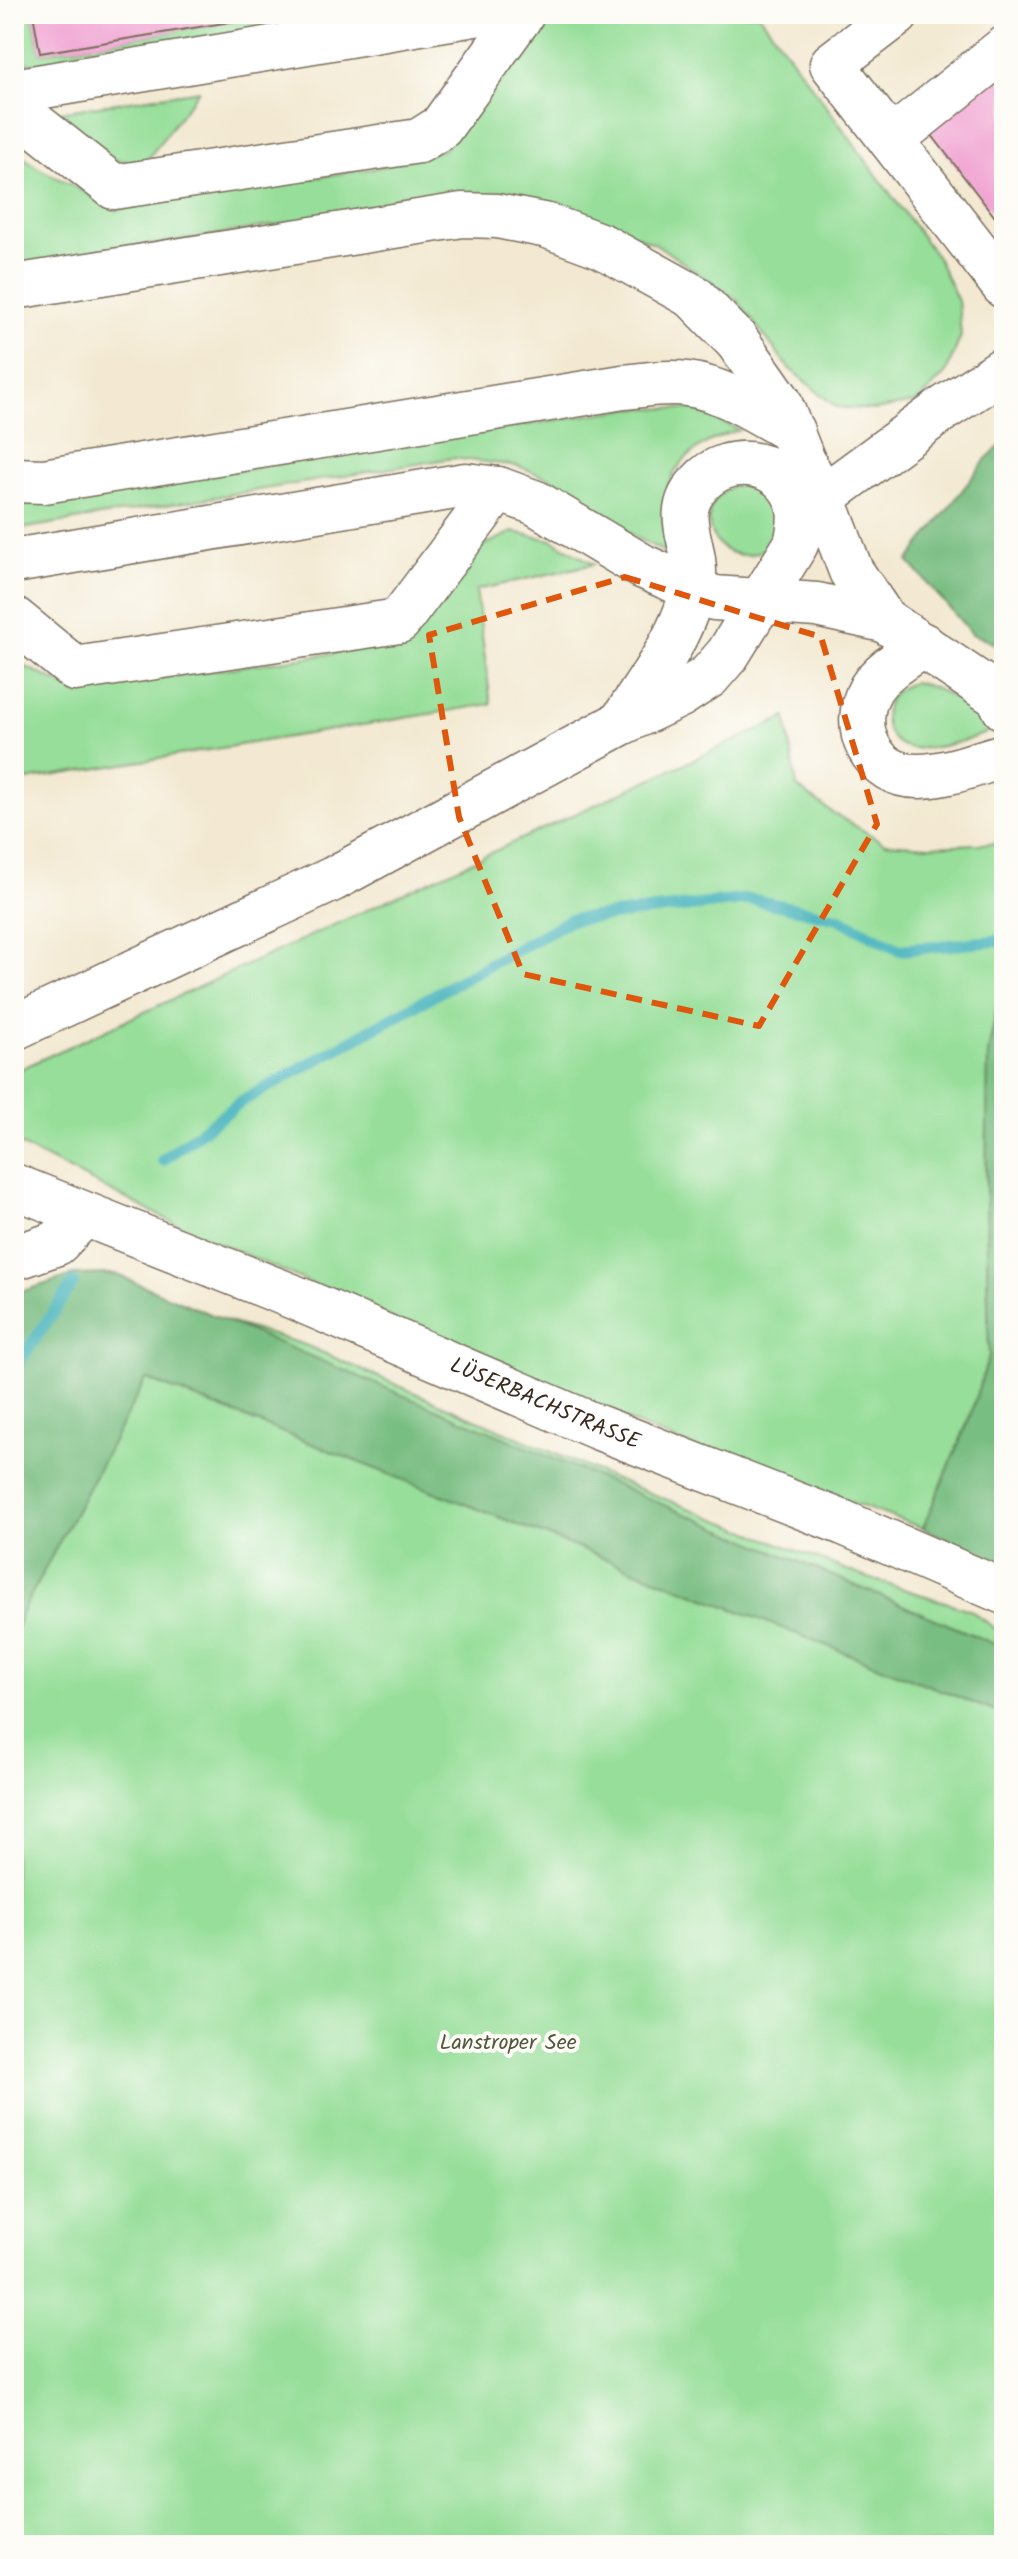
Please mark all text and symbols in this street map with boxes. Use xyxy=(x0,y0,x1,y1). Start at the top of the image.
street label: LÜSERBACHSTRASSE xyxy=(444,1348,646,1460)
park label: Lanstroper See xyxy=(439,2026,577,2061)

